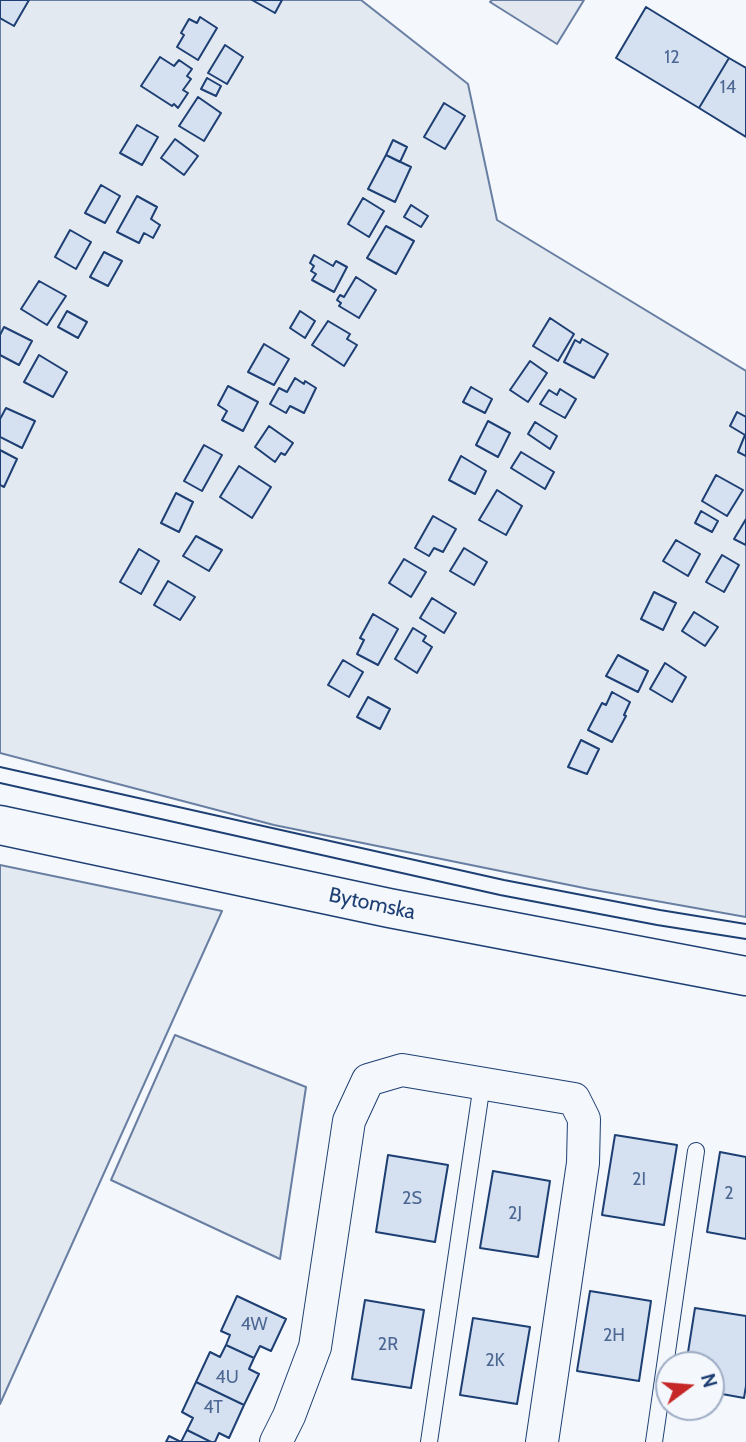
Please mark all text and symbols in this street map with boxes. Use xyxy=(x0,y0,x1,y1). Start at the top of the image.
house number: 12 xyxy=(664,47,680,69)
house number: 14 xyxy=(720,77,736,99)
street label: Bytomska xyxy=(326,883,418,925)
house number: 2I xyxy=(632,1169,646,1191)
house number: 2 xyxy=(724,1183,734,1205)
house number: 2S xyxy=(402,1188,422,1210)
house number: 2J xyxy=(508,1203,522,1225)
house number: 4W xyxy=(240,1314,268,1336)
house number: 2H xyxy=(603,1325,625,1347)
house number: 2R xyxy=(378,1334,398,1356)
house number: 2K xyxy=(485,1350,505,1372)
north arrow xyxy=(655,1351,725,1421)
house number: 4U xyxy=(215,1367,239,1389)
text: N xyxy=(696,1371,722,1390)
house number: 4T xyxy=(203,1397,223,1419)

